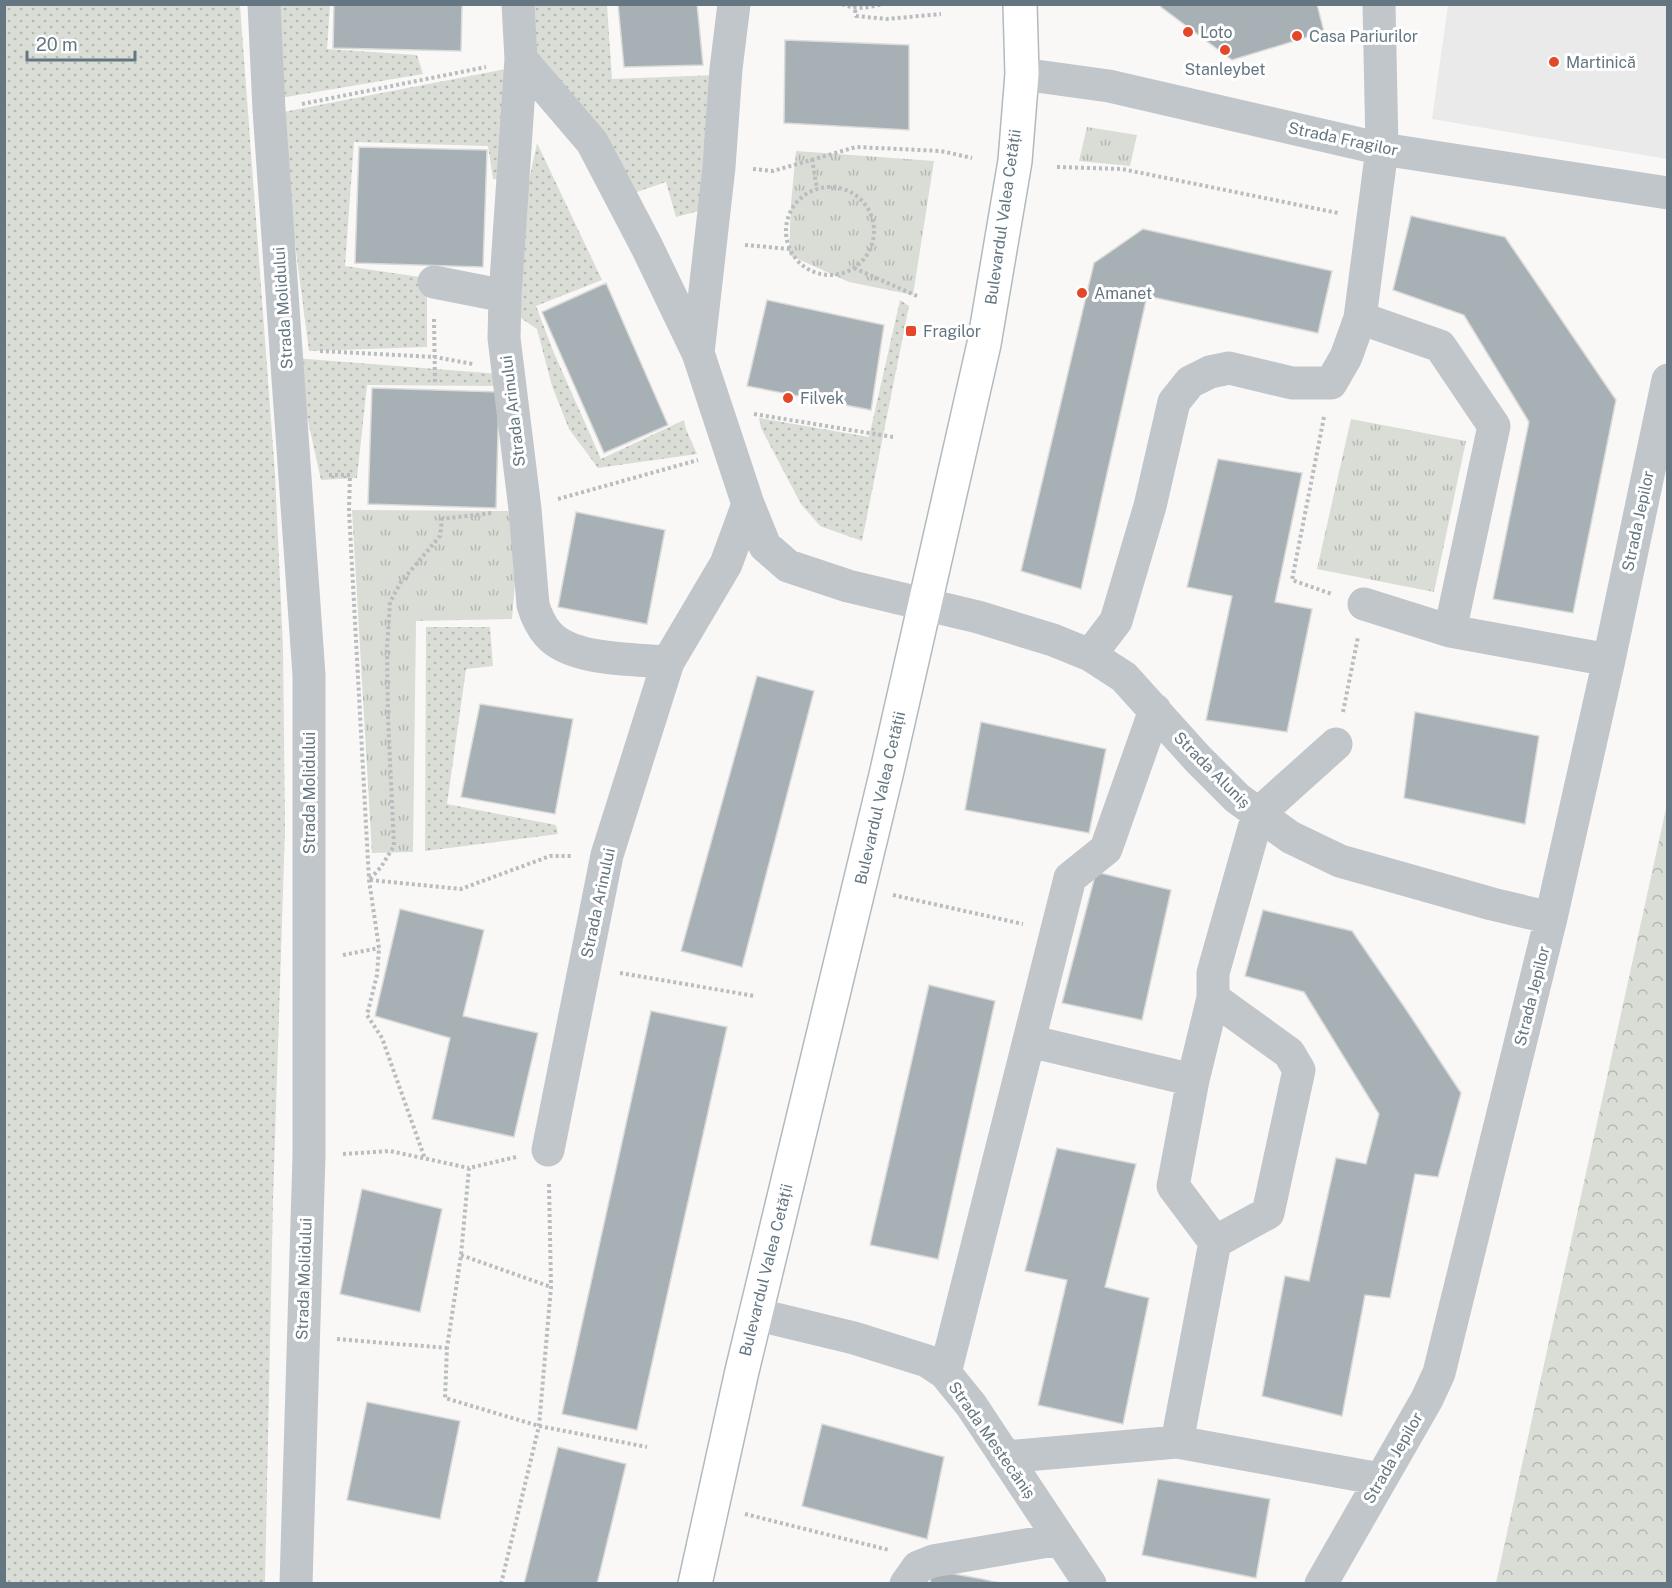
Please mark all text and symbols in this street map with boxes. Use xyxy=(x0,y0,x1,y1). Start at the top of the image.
place label: Loto xyxy=(1200,23,1233,42)
scale bar xyxy=(27,24,135,62)
marker: Loto xyxy=(1181,25,1195,39)
place label: Casa Pariurilor xyxy=(1309,27,1418,46)
marker: Casa Pariurilor xyxy=(1290,29,1304,43)
text: 20 m xyxy=(36,34,78,55)
marker: Stanleybet xyxy=(1218,43,1232,57)
place label: Martinică xyxy=(1566,53,1636,72)
marker: Martinică xyxy=(1547,55,1561,69)
place label: Stanleybet xyxy=(1184,60,1266,79)
street label: Strada Fragilor xyxy=(1286,118,1400,160)
street label: Bulevardul Valea Cetății xyxy=(981,128,1025,306)
street label: Strada Molidului xyxy=(269,246,297,370)
place label: Amanet xyxy=(1094,284,1152,303)
marker: Amanet xyxy=(1075,286,1089,300)
place label: Fragilor xyxy=(923,322,981,341)
marker: Fragilor xyxy=(904,324,918,338)
street label: Strada Arinului xyxy=(497,354,529,468)
place label: Filvek xyxy=(800,389,844,408)
marker: Filvek xyxy=(781,391,795,405)
street label: Strada Jepilor xyxy=(1618,469,1658,573)
street label: Bulevardul Valea Cetății xyxy=(851,709,909,887)
street label: Strada Aluniș xyxy=(1170,728,1254,812)
street label: Strada Molidului xyxy=(300,732,319,854)
street label: Strada Arinului xyxy=(577,846,619,960)
street label: Strada Jepilor xyxy=(1510,944,1554,1048)
street label: Bulevardul Valea Cetății xyxy=(735,1182,797,1358)
street label: Strada Molidului xyxy=(292,1217,316,1341)
street label: Strada Mestecăniș xyxy=(944,1378,1040,1502)
street label: Strada Jepilor xyxy=(1359,1409,1427,1507)

